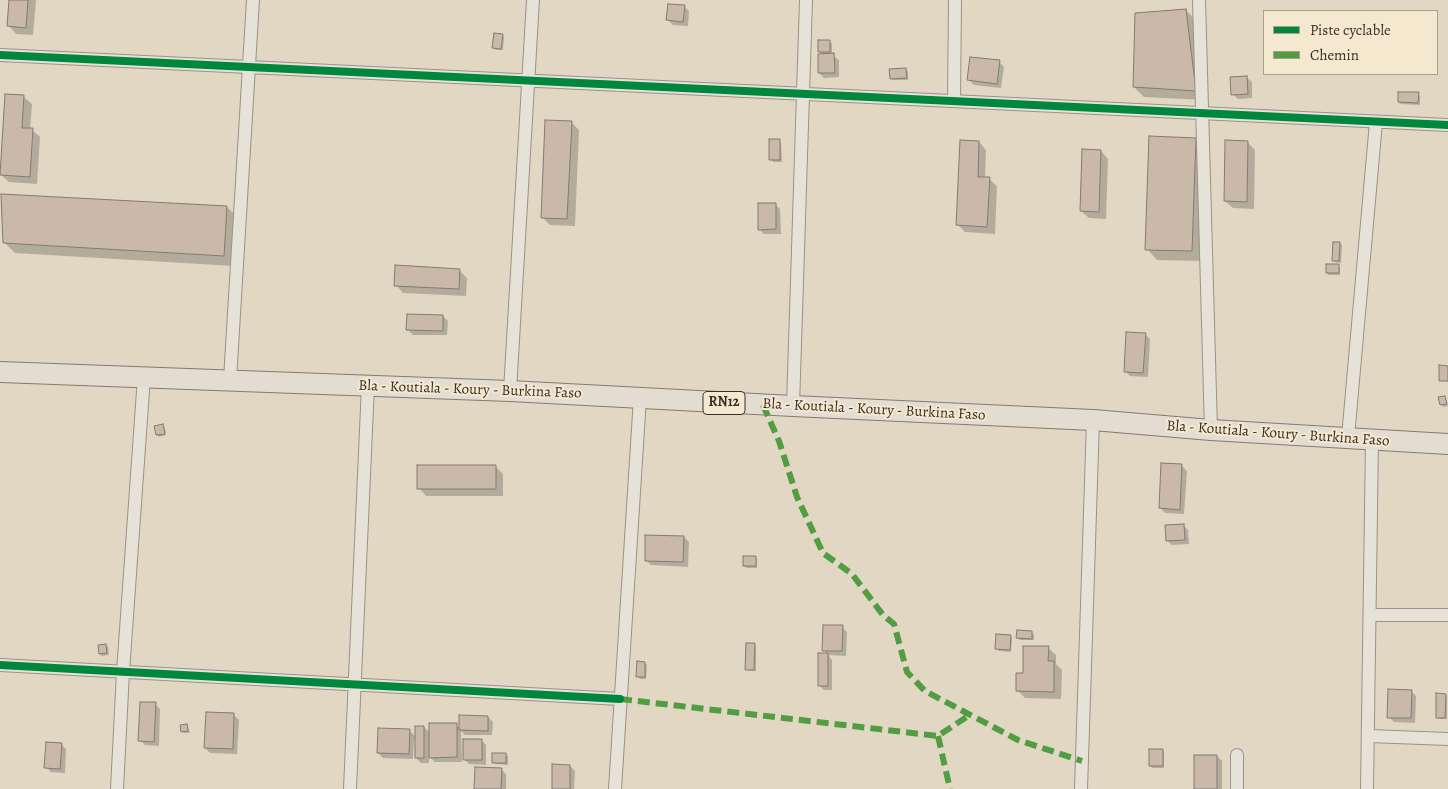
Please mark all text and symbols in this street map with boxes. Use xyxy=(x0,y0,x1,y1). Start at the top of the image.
legend xyxy=(1263,10,1438,75)
text: Piste cyclable xyxy=(1310,20,1391,40)
text: Chemin xyxy=(1310,45,1359,65)
street label: Bla - Koutiala - Koury - Burkina Faso xyxy=(358,377,582,403)
road number: RN12 xyxy=(703,392,745,414)
street label: Bla - Koutiala - Koury - Burkina Faso xyxy=(762,395,986,425)
street label: Bla - Koutiala - Koury - Burkina Faso xyxy=(1166,417,1390,451)

